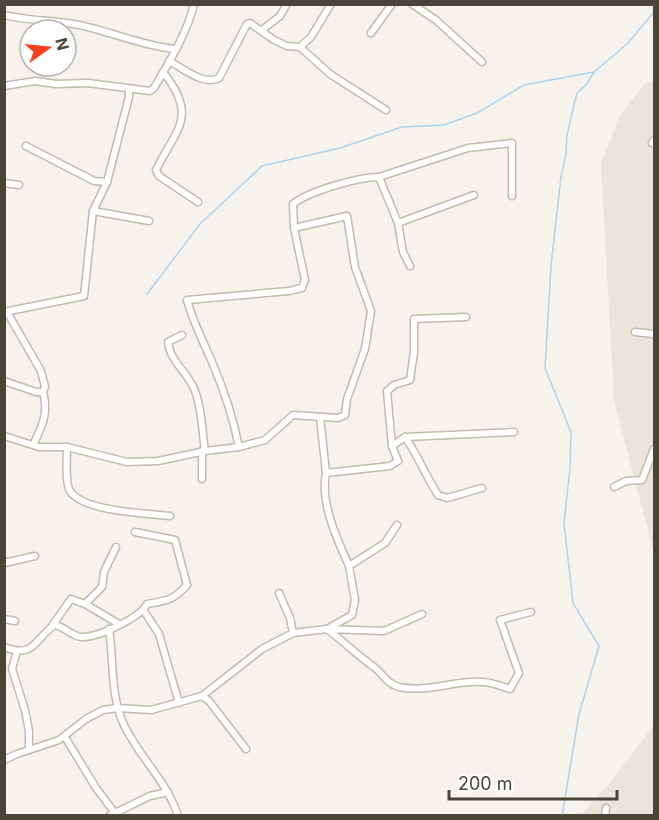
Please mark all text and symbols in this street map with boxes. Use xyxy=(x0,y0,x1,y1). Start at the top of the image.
north arrow xyxy=(18,18,78,78)
text: N xyxy=(51,36,74,53)
scale bar xyxy=(449,763,617,801)
text: 200 m xyxy=(458,773,513,794)

